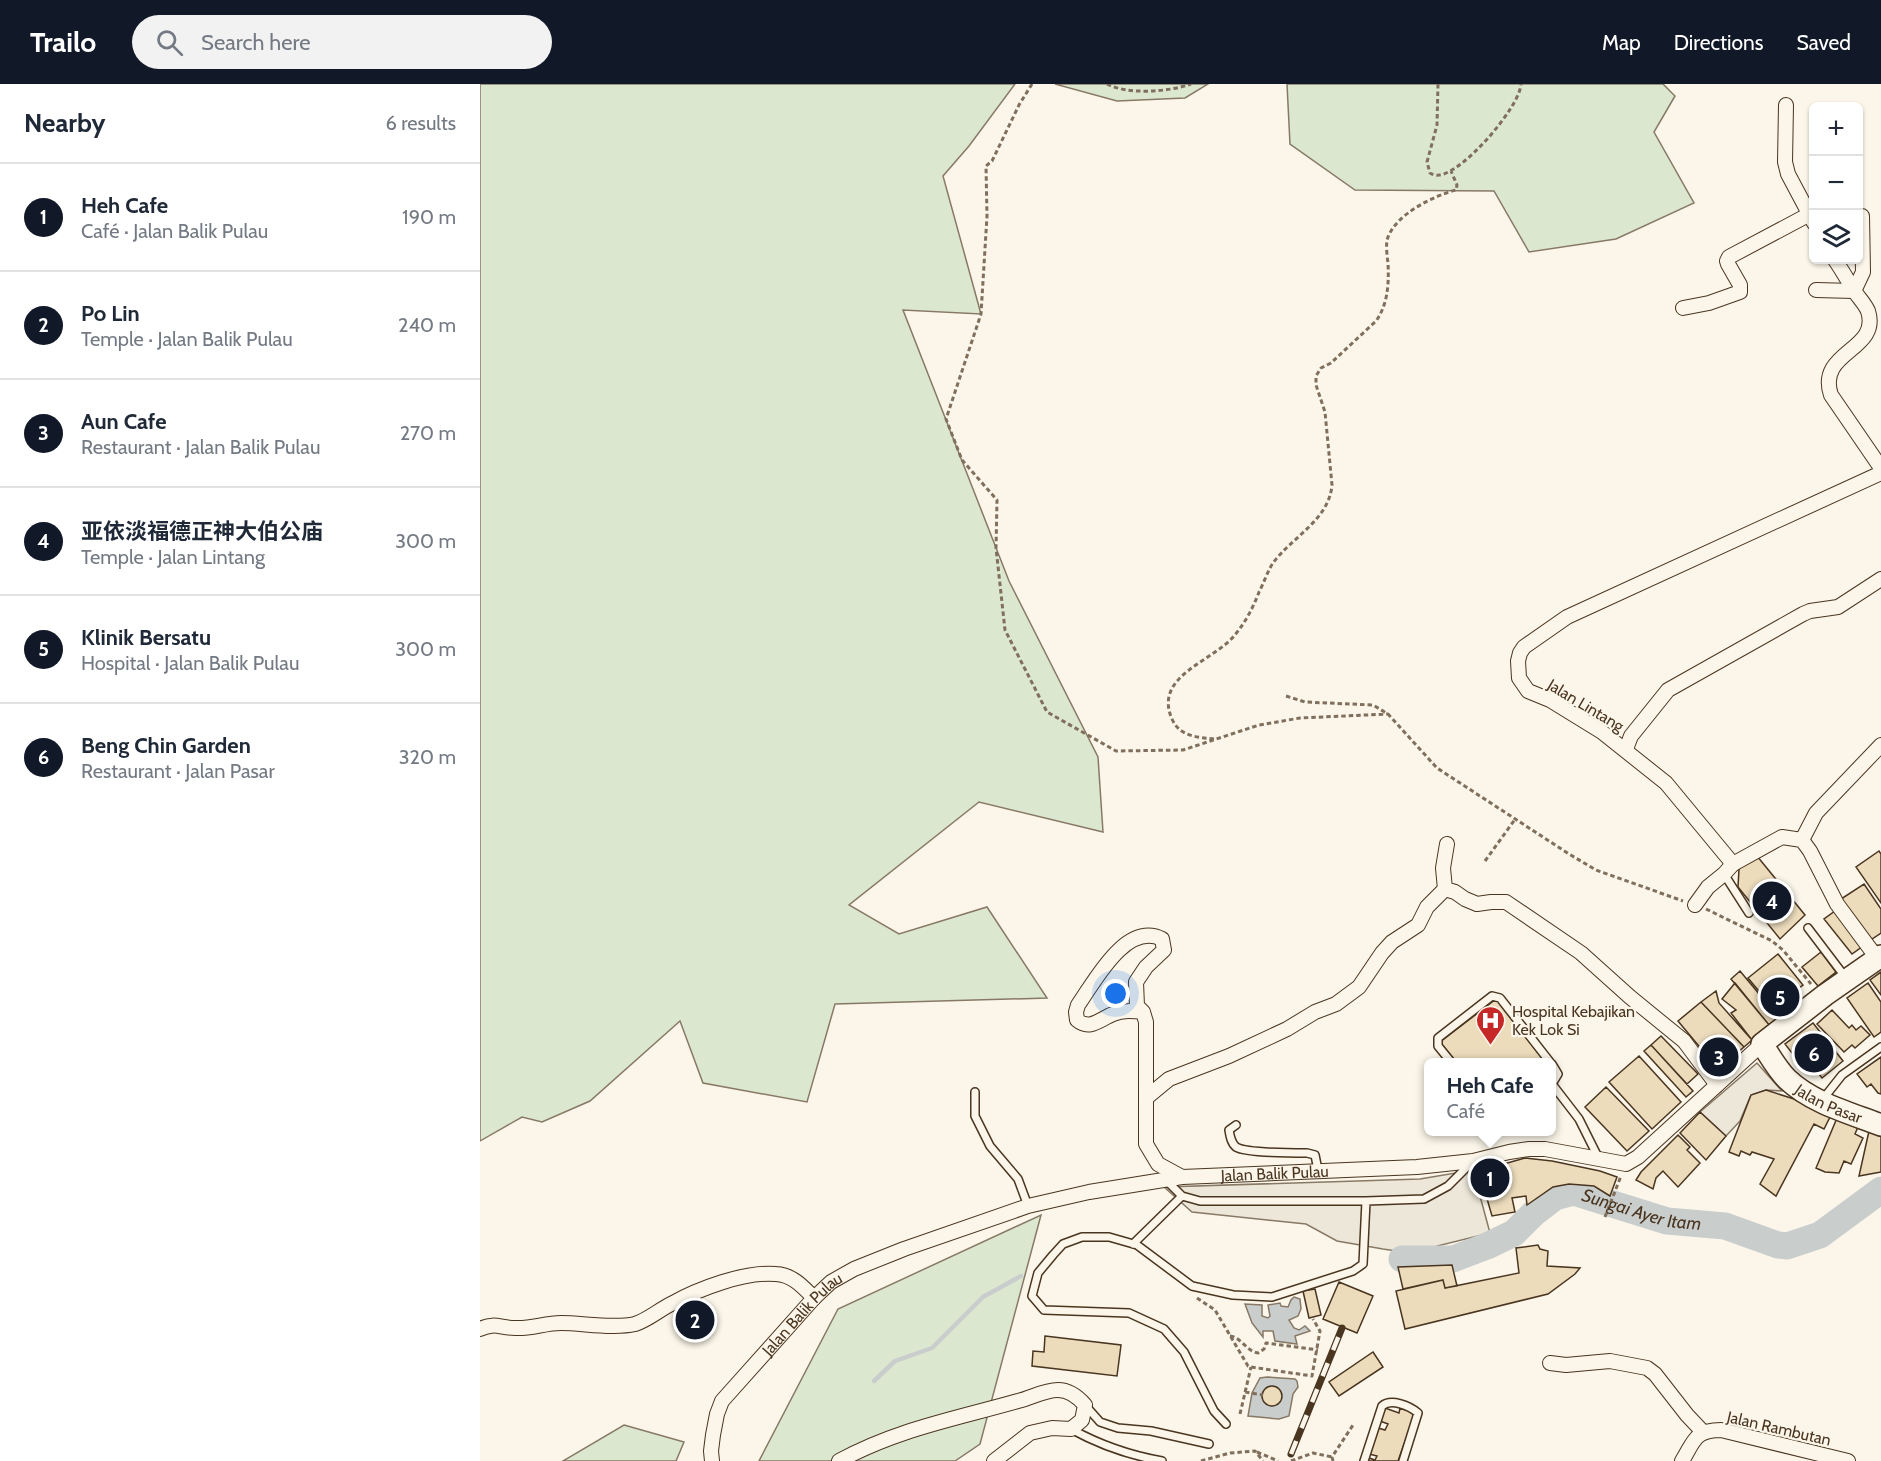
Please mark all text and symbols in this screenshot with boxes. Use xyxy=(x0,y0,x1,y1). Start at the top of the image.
search box xyxy=(132,15,552,69)
text: Trailo xyxy=(30,25,96,59)
icon: search xyxy=(153,26,186,59)
text: Search here xyxy=(201,29,310,56)
text: Map xyxy=(1602,30,1641,55)
text: Directions xyxy=(1674,30,1763,55)
text: Saved xyxy=(1796,30,1851,55)
map controls xyxy=(1809,102,1863,264)
button: + xyxy=(1809,102,1863,156)
text: Nearby xyxy=(24,107,105,139)
text: 6 results xyxy=(385,111,456,135)
button: − xyxy=(1809,156,1863,210)
text: Heh Cafe xyxy=(81,192,168,219)
text: 1 xyxy=(40,205,47,229)
text: 190 m xyxy=(402,205,456,229)
button: layers xyxy=(1809,210,1863,264)
text: Café · Jalan Balik Pulau xyxy=(81,219,268,243)
text: Po Lin xyxy=(81,300,140,327)
text: 2 xyxy=(38,313,49,337)
text: 240 m xyxy=(398,313,456,337)
text: Temple · Jalan Balik Pulau xyxy=(81,327,293,351)
text: Aun Cafe xyxy=(81,408,167,435)
text: 3 xyxy=(38,421,49,445)
text: 270 m xyxy=(400,421,456,445)
text: Restaurant · Jalan Balik Pulau xyxy=(81,435,320,459)
text: 亚依淡福德正神大伯公庙 xyxy=(81,518,323,545)
text: 4 xyxy=(37,529,50,553)
text: 300 m xyxy=(395,529,456,553)
text: Temple · Jalan Lintang xyxy=(81,545,265,569)
text: Klinik Bersatu xyxy=(81,624,211,651)
text: 5 xyxy=(38,637,49,661)
text: 300 m xyxy=(395,637,456,661)
text: Hospital · Jalan Balik Pulau xyxy=(81,651,299,675)
street label: Jalan Lintang xyxy=(1543,675,1628,736)
text: Beng Chin Garden xyxy=(81,732,251,759)
text: 6 xyxy=(38,745,49,769)
text: 320 m xyxy=(399,745,456,769)
text: Restaurant · Jalan Pasar xyxy=(81,759,275,783)
pin: 4 xyxy=(1752,878,1792,924)
pin: 5 xyxy=(1760,974,1800,1020)
your location xyxy=(1101,979,1130,1008)
place label: Hospital Kebajikan Kek Lok Si xyxy=(1512,1002,1635,1039)
hospital icon: Hospital Kebajikan Kek Lok Si xyxy=(1475,1004,1507,1046)
pin: 6 xyxy=(1794,1030,1834,1076)
pin: 3 xyxy=(1700,1034,1738,1080)
popup xyxy=(1424,1058,1556,1136)
text: Heh Cafe xyxy=(1446,1072,1534,1099)
street label: Jalan Pasar xyxy=(1790,1080,1866,1128)
text: Café xyxy=(1446,1099,1485,1123)
pin: 1 xyxy=(1470,1156,1510,1200)
street label: Jalan Balik Pulau xyxy=(1219,1162,1329,1185)
water label: Sungai Ayer Itam xyxy=(1579,1184,1702,1235)
street label: Jalan Balik Pulau xyxy=(758,1269,846,1360)
pin: 2 xyxy=(676,1298,714,1342)
street label: Jalan Rambutan xyxy=(1724,1407,1833,1450)

